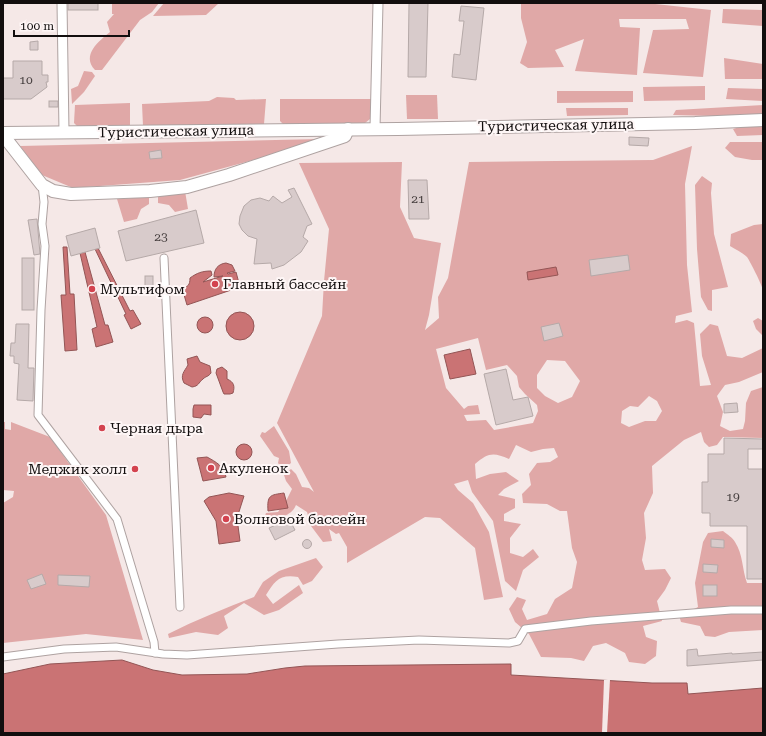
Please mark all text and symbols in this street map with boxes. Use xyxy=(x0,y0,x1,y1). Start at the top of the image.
scale bar xyxy=(14,12,129,38)
text: 100 m xyxy=(20,19,54,33)
house number: 10 xyxy=(19,73,33,87)
street label: Туристическая улица xyxy=(478,116,635,134)
street label: Туристическая улица xyxy=(98,122,255,140)
house number: 21 xyxy=(411,192,425,206)
house number: 23 xyxy=(154,230,168,244)
place label: Главный бассейн xyxy=(223,276,346,292)
marker: Главный бассейн xyxy=(210,279,220,289)
place label: Мультифом xyxy=(100,281,185,297)
marker: Мультифом xyxy=(87,284,97,294)
place label: Черная дыра xyxy=(110,420,203,436)
marker: Черная дыра xyxy=(97,423,107,433)
place label: Акуленок xyxy=(219,460,289,476)
place label: Меджик холл xyxy=(28,461,127,477)
marker: Акуленок xyxy=(206,463,216,473)
marker: Меджик холл xyxy=(130,464,140,474)
house number: 19 xyxy=(726,490,740,504)
place label: Волновой бассейн xyxy=(234,511,366,527)
marker: Волновой бассейн xyxy=(221,514,231,524)

